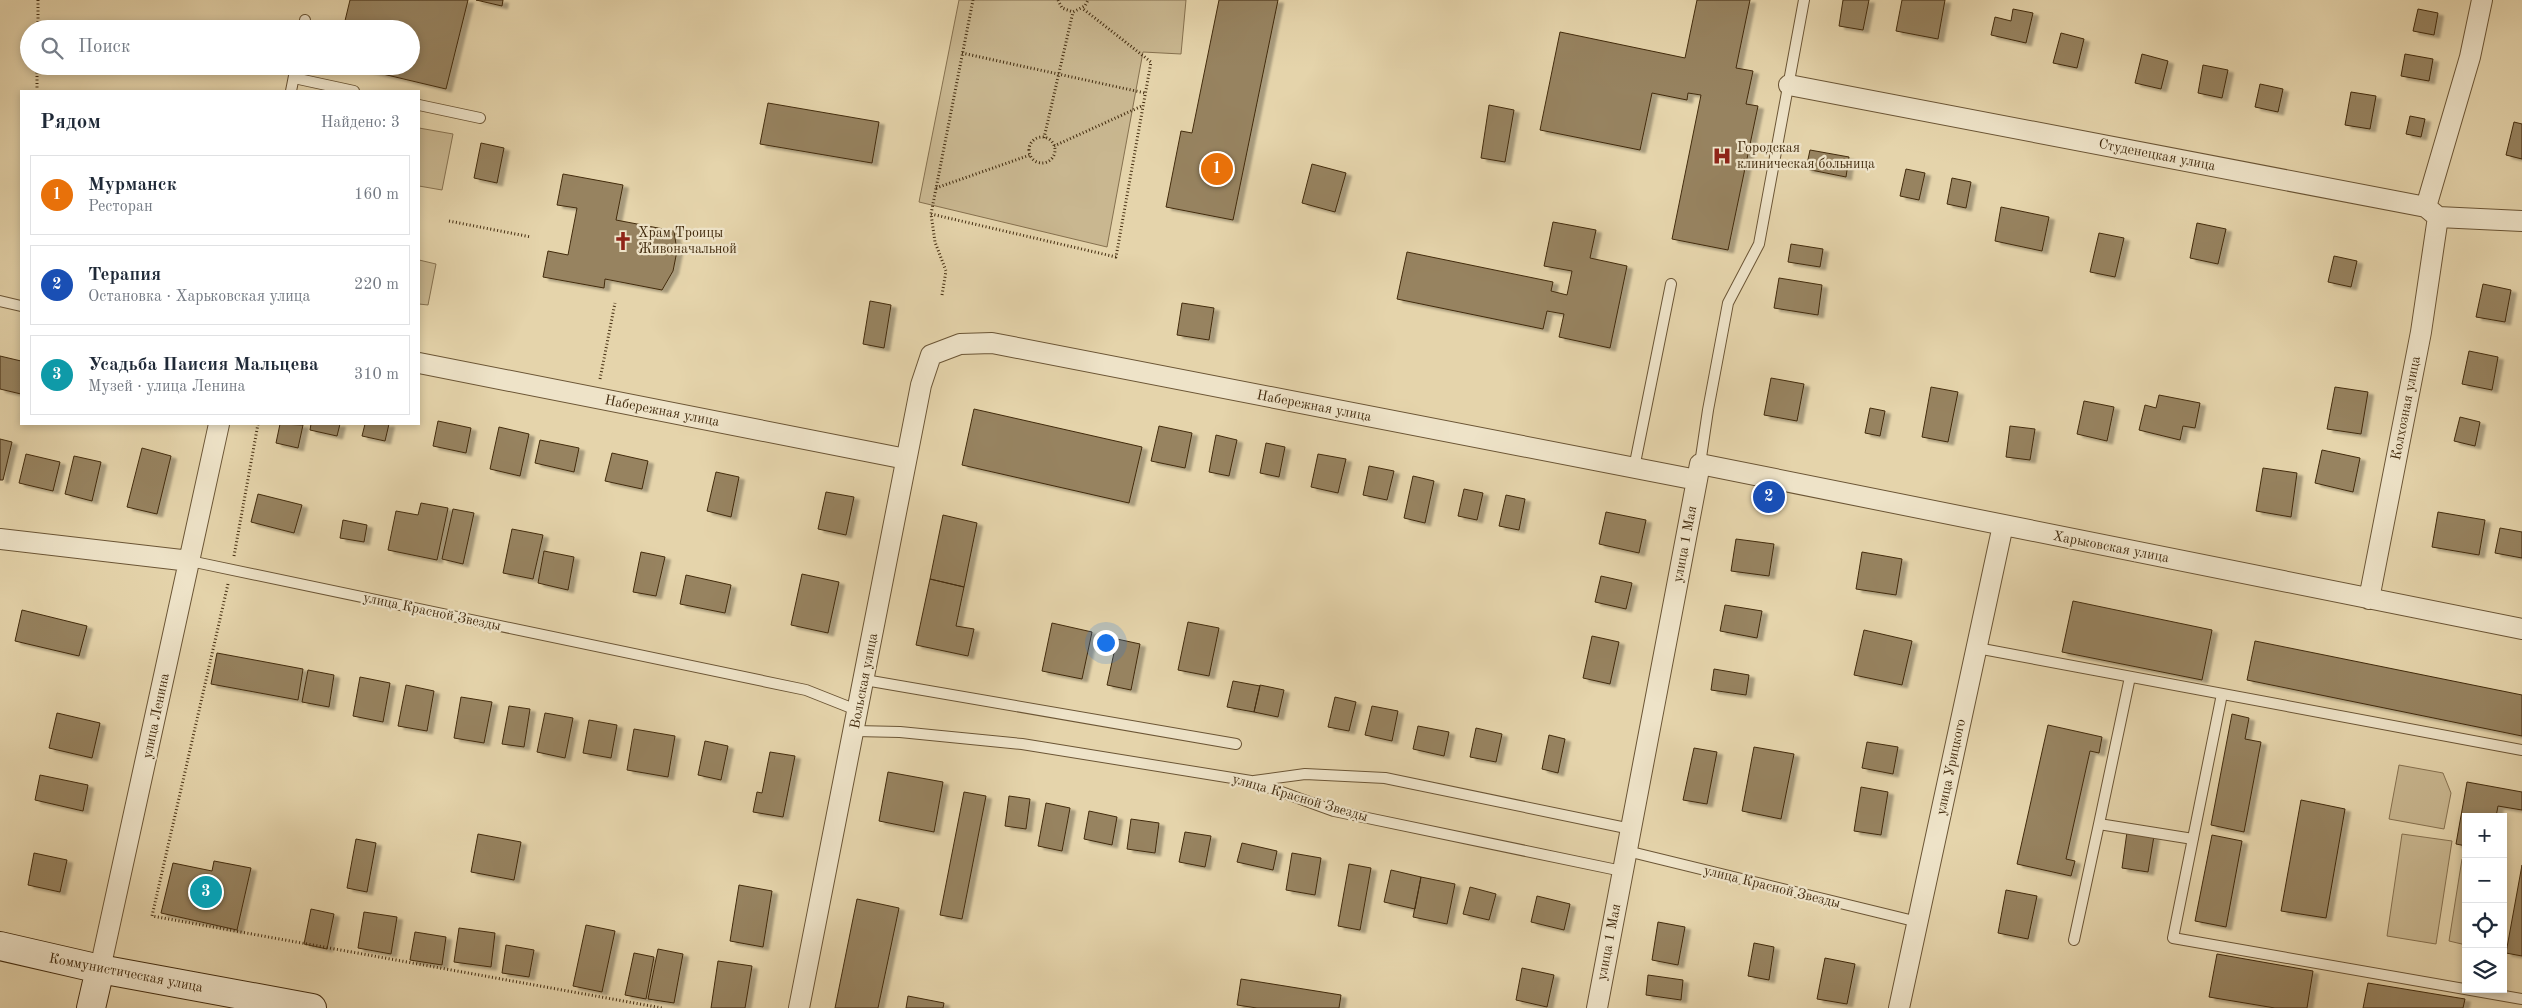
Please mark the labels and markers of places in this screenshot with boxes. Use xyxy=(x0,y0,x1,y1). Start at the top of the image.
place label: Городская клиническая больница xyxy=(1737,141,1875,171)
hospital icon: Городская клиническая больница xyxy=(1711,145,1733,167)
pin: 1 xyxy=(1201,150,1233,188)
place label: Храм Троицы Живоначальной xyxy=(638,226,737,256)
church icon: Храм Троицы Живоначальной xyxy=(612,230,634,252)
pin: 2 xyxy=(1753,478,1785,516)
pin: 3 xyxy=(190,873,222,911)

